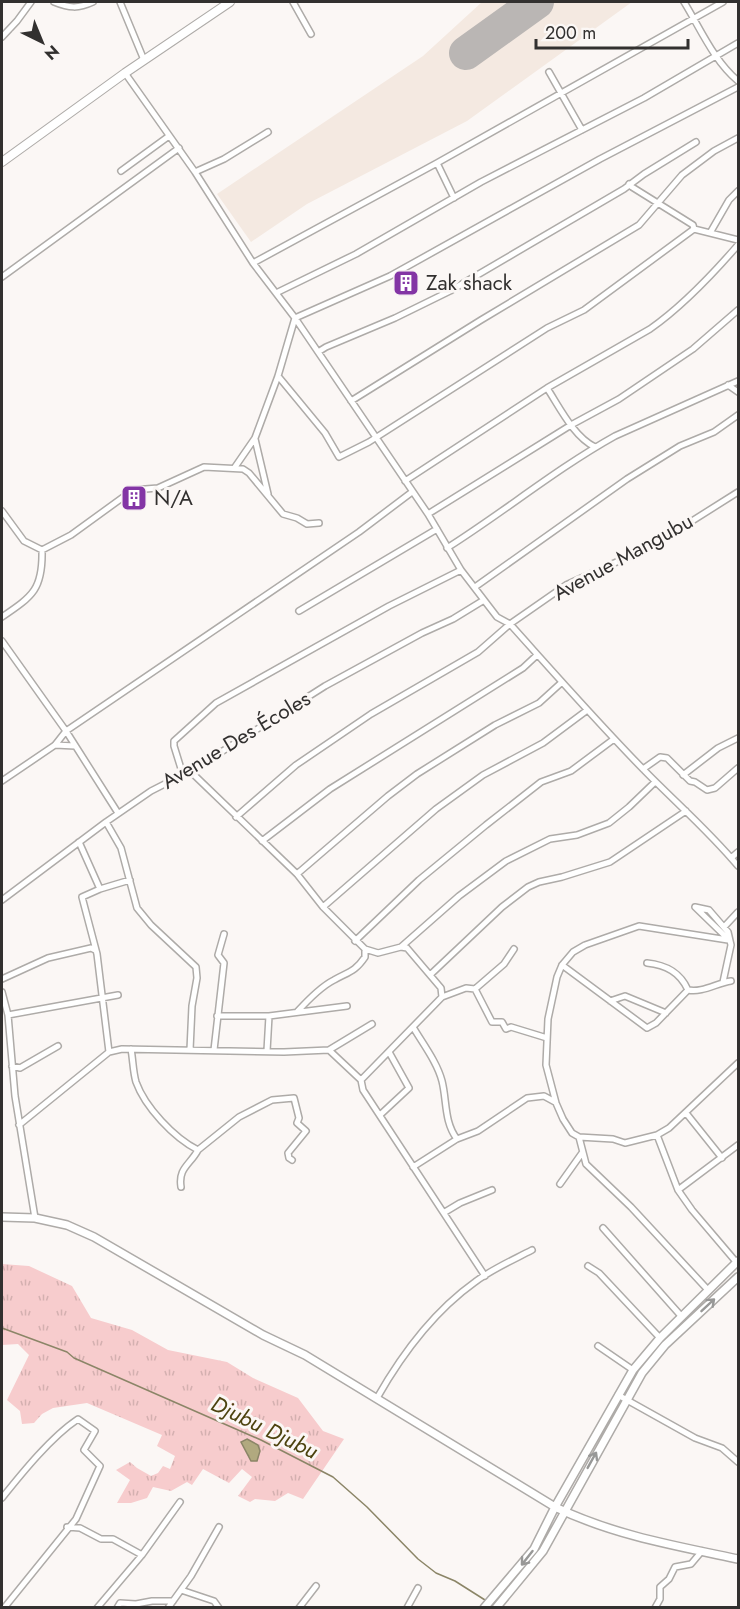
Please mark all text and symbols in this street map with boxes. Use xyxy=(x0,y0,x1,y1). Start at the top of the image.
north arrow xyxy=(12,12,72,72)
scale bar xyxy=(536,12,688,50)
text: 200 m xyxy=(545,20,596,46)
text: N xyxy=(39,40,64,65)
building icon: Zak shack xyxy=(391,268,421,298)
place label: Zak shack xyxy=(426,268,513,298)
building icon: N/A xyxy=(119,483,149,513)
place label: N/A xyxy=(154,483,193,513)
street label: Avenue Mangubu xyxy=(548,506,698,608)
street label: Avenue Des Écoles xyxy=(156,684,316,796)
one-way arrow xyxy=(700,1298,715,1312)
water label: Djubu Djubu xyxy=(206,1387,324,1467)
one-way arrow xyxy=(587,1452,599,1469)
one-way arrow xyxy=(521,1549,534,1565)

